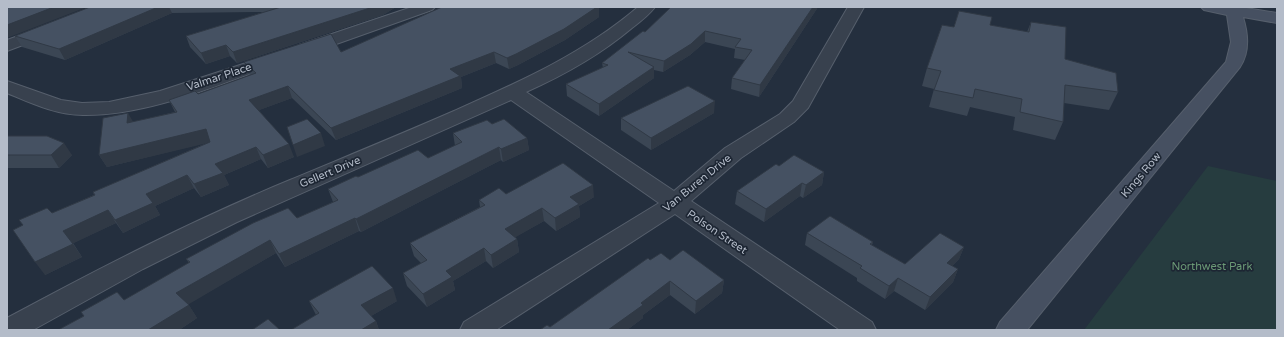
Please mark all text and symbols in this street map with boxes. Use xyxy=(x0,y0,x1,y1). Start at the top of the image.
street label: Valmar Place xyxy=(185,60,253,94)
street label: Kings Row xyxy=(1118,150,1164,200)
street label: Van Buren Drive xyxy=(660,152,734,214)
street label: Gellert Drive xyxy=(298,153,362,191)
street label: Polson Street xyxy=(684,207,750,257)
park label: Northwest Park xyxy=(1171,260,1253,273)

